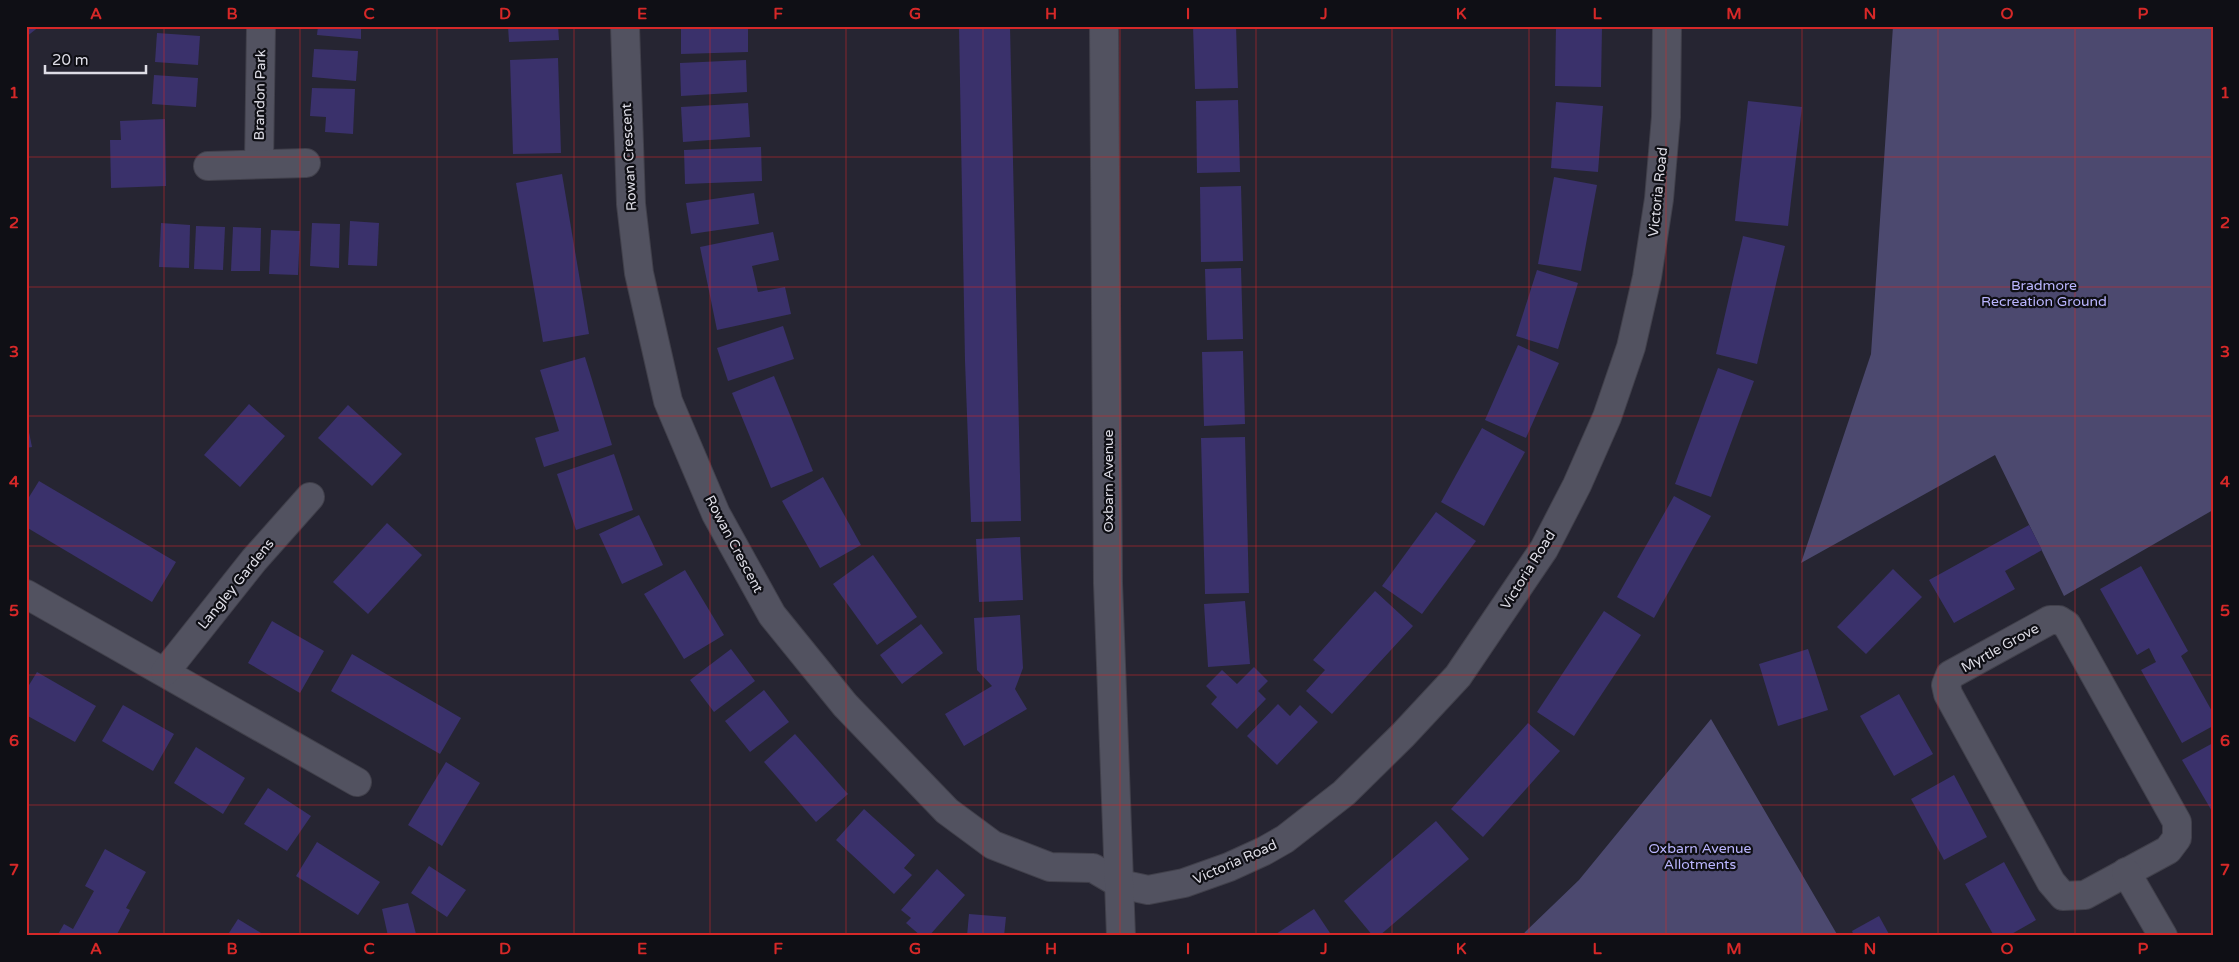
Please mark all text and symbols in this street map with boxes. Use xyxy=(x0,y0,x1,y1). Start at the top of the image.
text: A xyxy=(90,4,102,24)
text: B xyxy=(226,4,238,24)
text: C xyxy=(363,4,375,24)
text: D xyxy=(499,4,511,24)
text: E xyxy=(637,4,647,24)
text: F xyxy=(773,4,783,24)
text: G xyxy=(909,4,921,24)
text: H xyxy=(1045,4,1057,24)
text: I xyxy=(1186,4,1190,24)
text: J xyxy=(1319,4,1328,24)
text: K xyxy=(1456,4,1467,24)
text: L xyxy=(1592,4,1602,24)
text: M xyxy=(1726,4,1742,24)
text: N xyxy=(1864,4,1876,24)
text: O xyxy=(2001,4,2014,24)
text: P xyxy=(2138,4,2149,24)
scale bar xyxy=(45,42,146,74)
street label: Brandon Park xyxy=(251,49,269,141)
text: 20 m xyxy=(52,51,89,69)
text: 1 xyxy=(9,83,19,103)
text: 1 xyxy=(2220,83,2230,103)
street label: Rowan Crescent xyxy=(618,102,640,211)
street label: Victoria Road xyxy=(1645,146,1671,238)
text: 2 xyxy=(9,213,19,233)
text: 2 xyxy=(2220,213,2230,233)
park label: Bradmore Recreation Ground xyxy=(1981,277,2107,310)
text: 3 xyxy=(9,342,19,362)
text: 3 xyxy=(2220,342,2230,362)
street label: Oxbarn Avenue xyxy=(1100,429,1117,533)
text: 4 xyxy=(9,472,19,492)
text: 4 xyxy=(2220,472,2230,492)
street label: Rowan Crescent xyxy=(701,492,767,596)
street label: Victoria Road xyxy=(1497,527,1559,613)
street label: Langley Gardens xyxy=(194,535,278,633)
text: 5 xyxy=(9,601,19,621)
text: 5 xyxy=(2220,601,2230,621)
street label: Myrtle Grove xyxy=(1958,620,2042,676)
text: 6 xyxy=(9,731,19,751)
text: 6 xyxy=(2220,731,2230,751)
street label: Victoria Road xyxy=(1191,836,1279,888)
park label: Oxbarn Avenue Allotments xyxy=(1648,840,1752,873)
text: 7 xyxy=(9,860,19,880)
text: 7 xyxy=(2220,860,2230,880)
text: A xyxy=(90,939,102,959)
text: B xyxy=(226,939,238,959)
text: C xyxy=(363,939,375,959)
text: D xyxy=(499,939,511,959)
text: E xyxy=(637,939,647,959)
text: F xyxy=(773,939,783,959)
text: G xyxy=(909,939,921,959)
text: H xyxy=(1045,939,1057,959)
text: I xyxy=(1186,939,1190,959)
text: J xyxy=(1319,939,1328,959)
text: K xyxy=(1456,939,1467,959)
text: L xyxy=(1592,939,1602,959)
text: M xyxy=(1726,939,1742,959)
text: N xyxy=(1864,939,1876,959)
text: O xyxy=(2001,939,2014,959)
text: P xyxy=(2138,939,2149,959)

